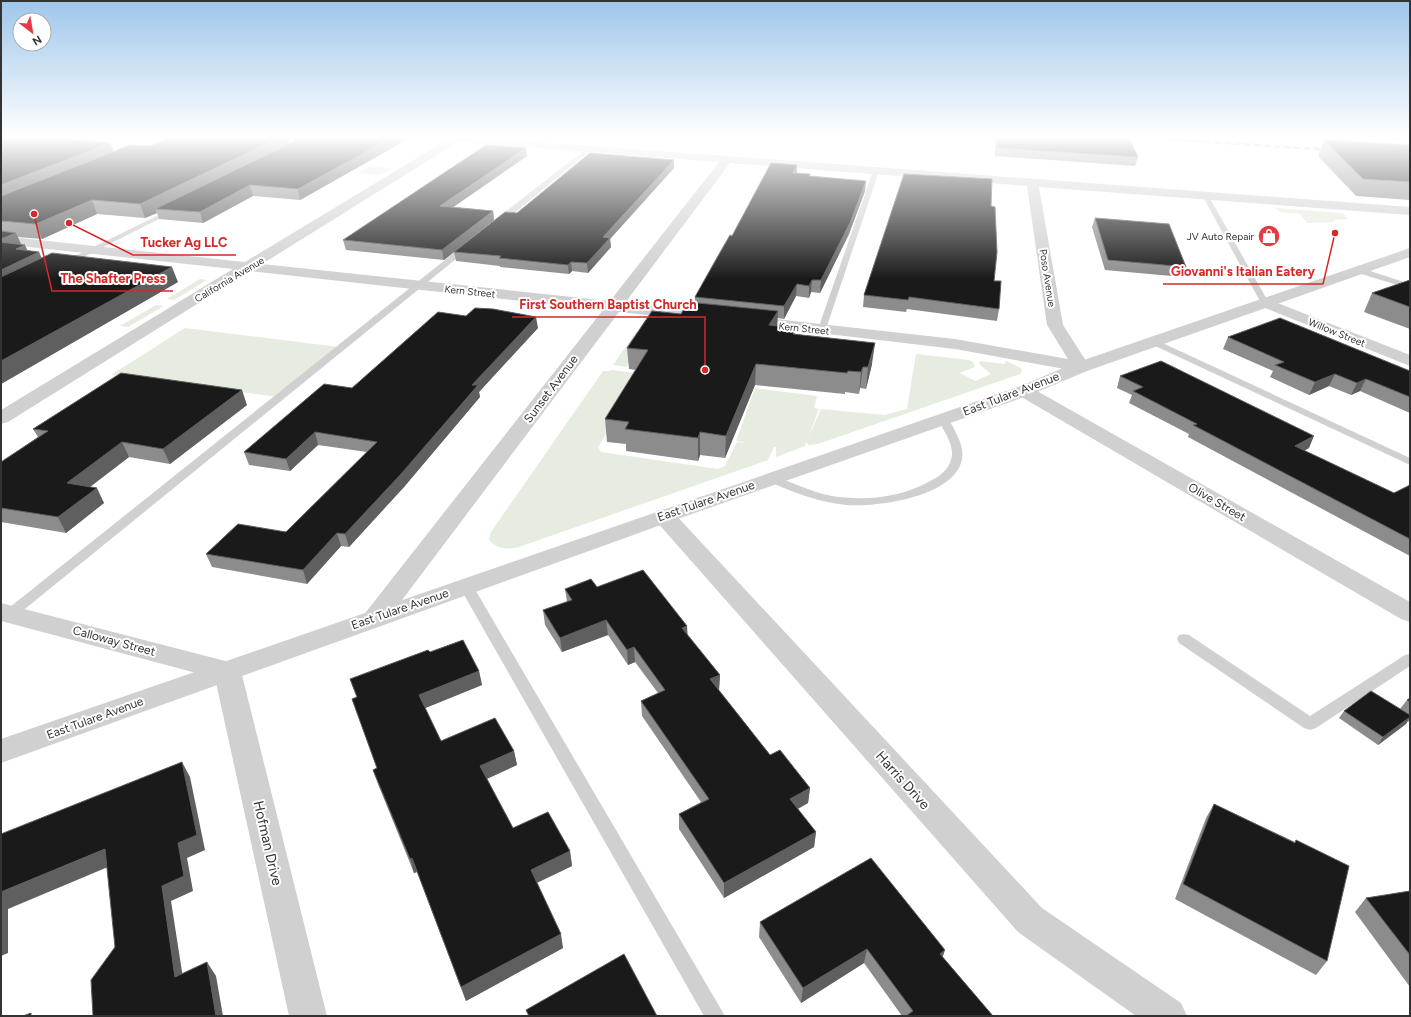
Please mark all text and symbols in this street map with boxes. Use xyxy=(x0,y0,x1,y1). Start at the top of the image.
north arrow xyxy=(12,12,52,52)
text: N xyxy=(30,32,44,48)
shop icon: JV Auto Repair xyxy=(1256,223,1282,249)
callout: Tucker Ag LLC xyxy=(133,230,236,255)
place label: JV Auto Repair xyxy=(1187,230,1255,243)
text: Tucker Ag LLC xyxy=(141,235,228,250)
street label: Poso Avenue xyxy=(1037,248,1059,308)
street label: California Avenue xyxy=(192,253,267,305)
callout: Giovanni's Italian Eatery xyxy=(1163,259,1323,284)
text: Giovanni's Italian Eatery xyxy=(1171,264,1315,279)
callout: The Shafter Press xyxy=(52,266,173,291)
text: The Shafter Press xyxy=(60,271,166,286)
street label: Kern Street xyxy=(444,282,496,301)
callout: First Southern Baptist Church xyxy=(512,292,705,317)
text: First Southern Baptist Church xyxy=(519,297,697,312)
street label: Willow Street xyxy=(1306,315,1367,350)
street label: Kern Street xyxy=(778,319,830,338)
street label: Sunset Avenue xyxy=(521,352,581,426)
street label: East Tulare Avenue xyxy=(961,369,1062,419)
street label: East Tulare Avenue xyxy=(655,478,757,524)
street label: Olive Street xyxy=(1186,480,1249,524)
street label: East Tulare Avenue xyxy=(349,586,451,632)
street label: Calloway Street xyxy=(71,623,157,659)
street label: East Tulare Avenue xyxy=(45,694,146,742)
street label: Harris Drive xyxy=(872,748,934,813)
street label: Hofman Drive xyxy=(250,799,286,888)

